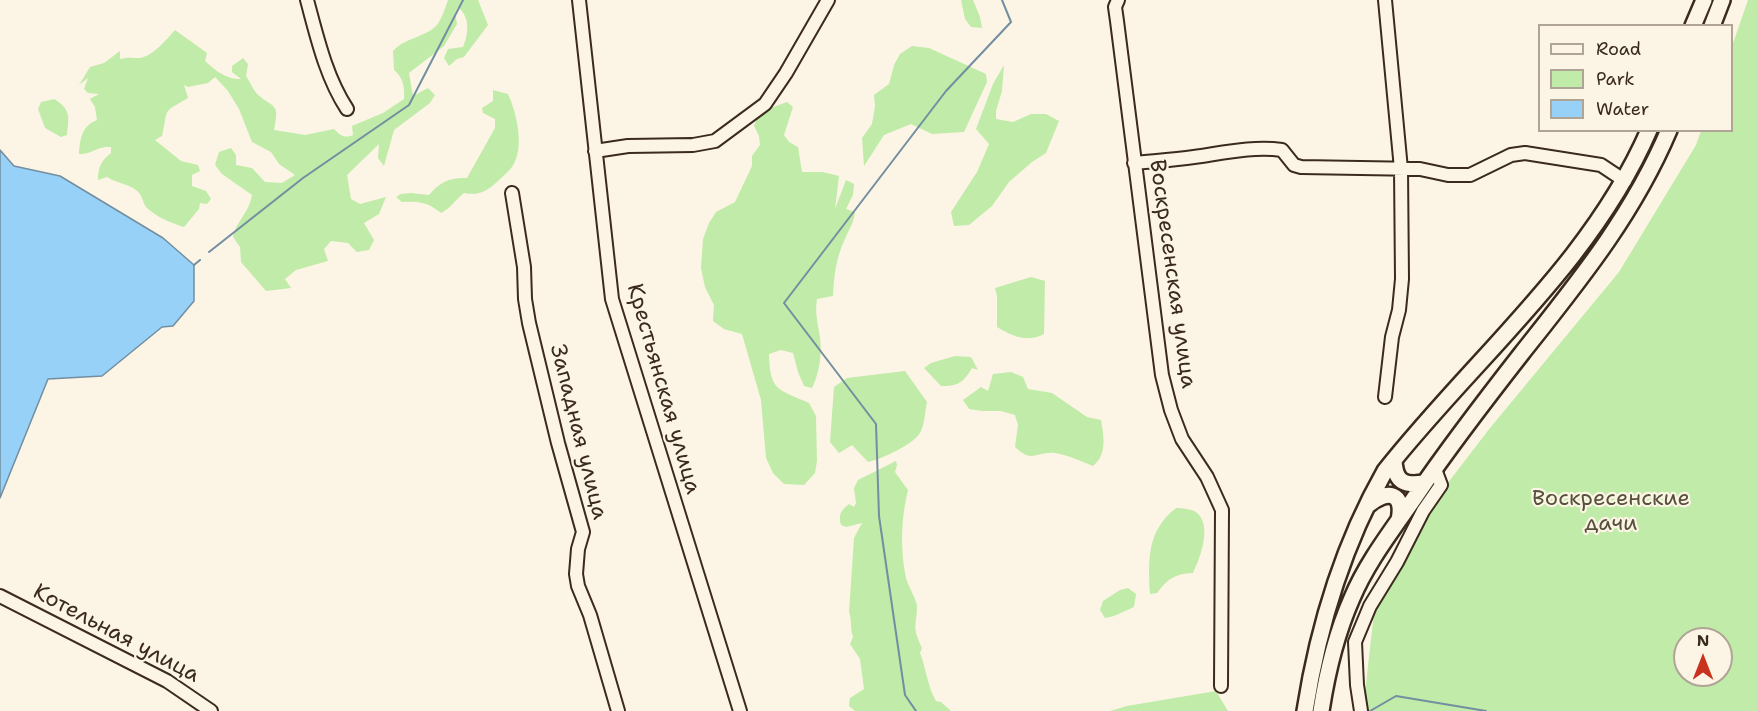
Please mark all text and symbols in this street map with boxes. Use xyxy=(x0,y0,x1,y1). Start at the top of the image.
legend xyxy=(1538,24,1733,132)
text: Road xyxy=(1596,37,1641,61)
text: Park xyxy=(1596,67,1635,91)
text: Water xyxy=(1596,97,1649,121)
street label: Воскресенская улица xyxy=(1143,158,1201,390)
street label: Крестьянская улица xyxy=(620,281,706,497)
street label: Западная улица xyxy=(543,342,613,522)
park label: Воскресенские дачи xyxy=(1532,486,1690,538)
street label: Котельная улица xyxy=(28,579,204,689)
north arrow xyxy=(1673,627,1733,687)
text: N xyxy=(1697,630,1709,651)

